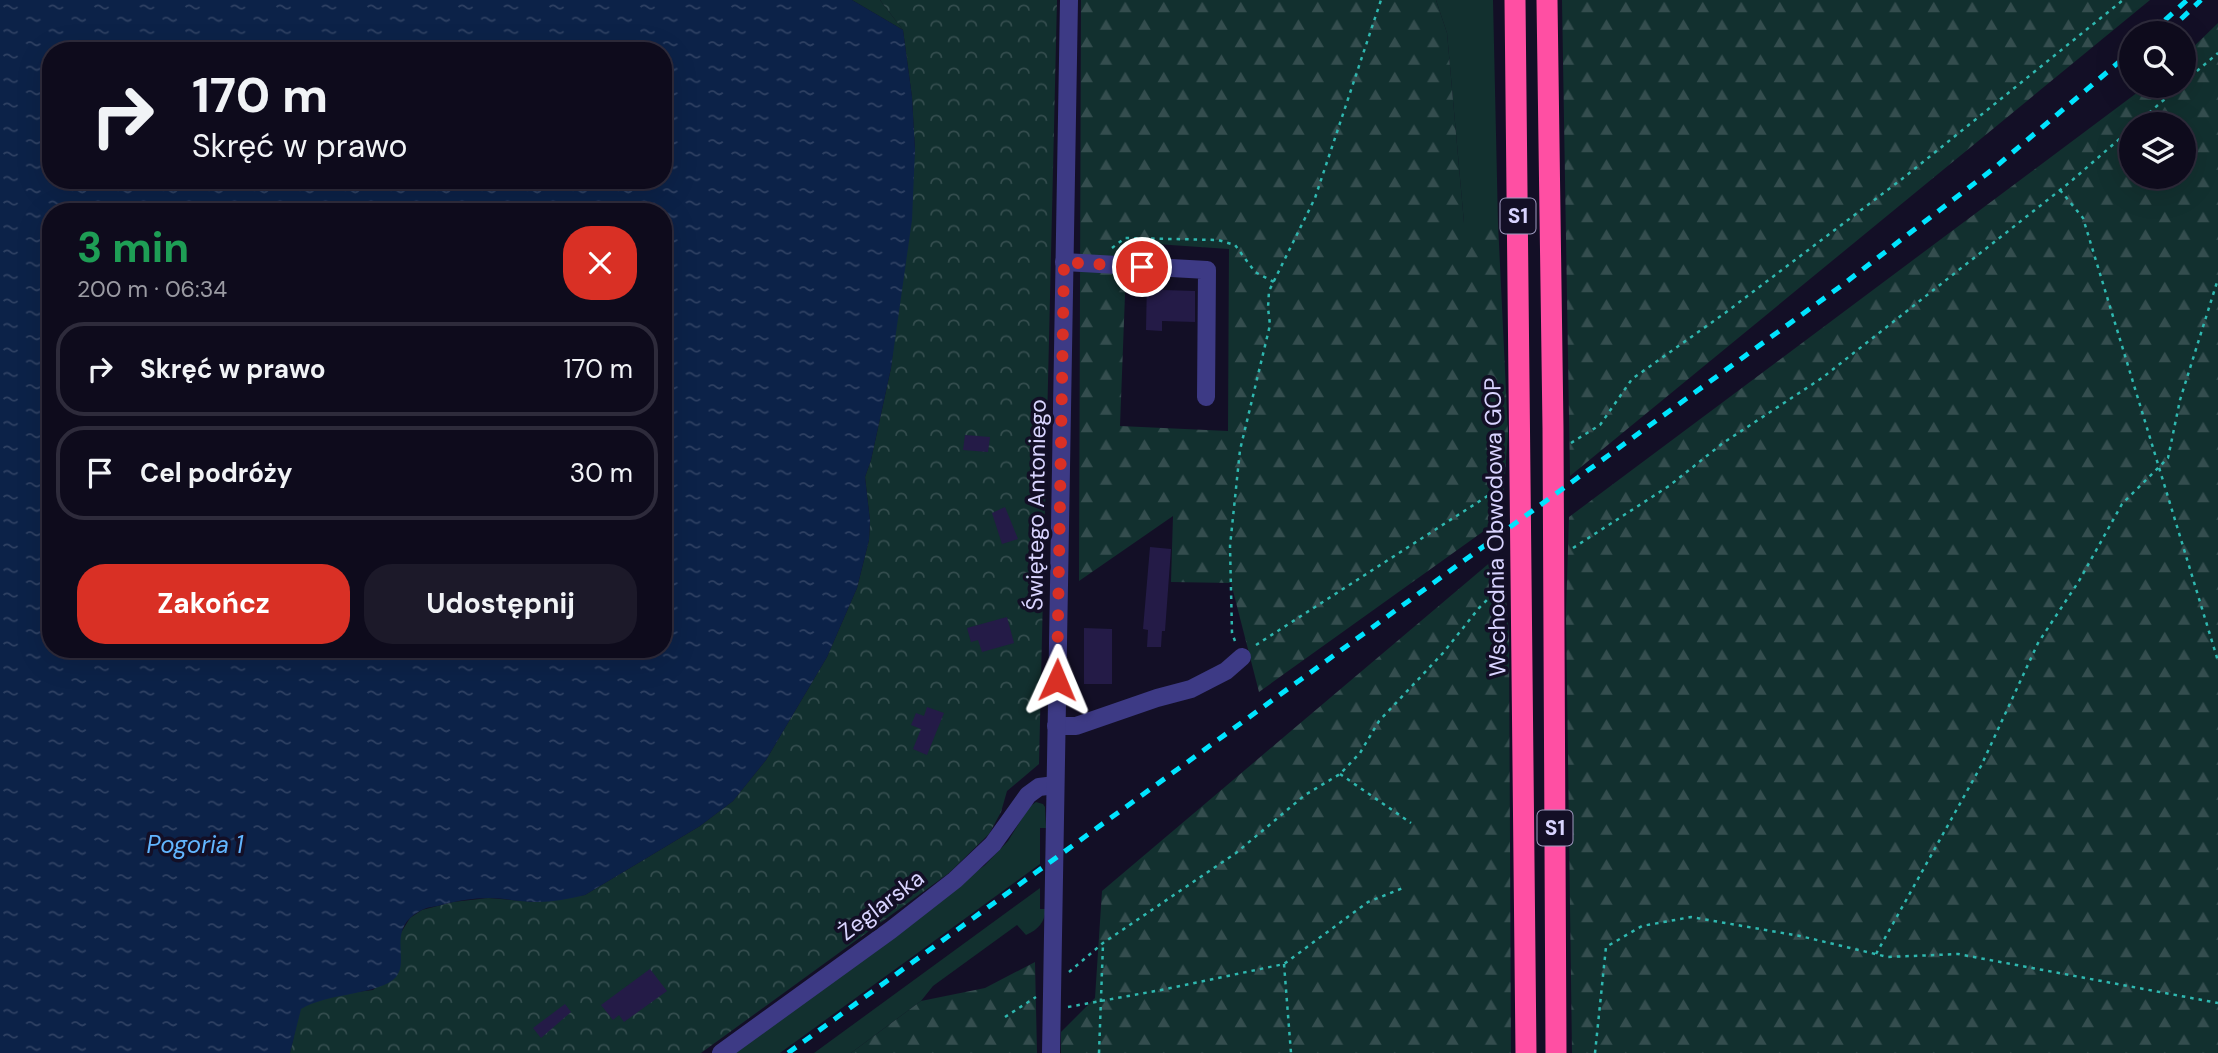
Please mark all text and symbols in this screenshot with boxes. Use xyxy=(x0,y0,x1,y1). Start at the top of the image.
map controls xyxy=(2119,21,2196,189)
button: search xyxy=(2119,21,2196,98)
text: 170 m xyxy=(192,63,328,127)
icon: right xyxy=(77,70,168,161)
button: layers xyxy=(2119,112,2196,189)
text: Skręć w prawo xyxy=(192,125,408,167)
road number: S1 xyxy=(1500,198,1536,234)
text: 3 min xyxy=(77,220,189,275)
button: close xyxy=(563,226,637,300)
pin xyxy=(1112,237,1172,297)
icon: arrive xyxy=(1123,248,1161,286)
text: 200 m · 06:34 xyxy=(77,274,227,304)
icon: right xyxy=(81,350,119,388)
text: Skręć w prawo xyxy=(140,352,326,386)
text: 170 m xyxy=(564,352,633,386)
street label: Wschodnia Obwodowa GOP xyxy=(1477,377,1513,677)
street label: Świętego Antoniego xyxy=(1019,399,1053,611)
icon: arrive xyxy=(81,454,119,492)
text: Cel podróży xyxy=(140,456,293,490)
text: 30 m xyxy=(570,456,633,490)
button: Zakończ xyxy=(77,564,350,644)
button: Udostępnij xyxy=(364,564,637,644)
position arrow xyxy=(1020,643,1094,717)
road number: S1 xyxy=(1538,810,1572,846)
water label: Pogoria 1 xyxy=(147,829,244,860)
street label: Żeglarska xyxy=(832,863,930,947)

